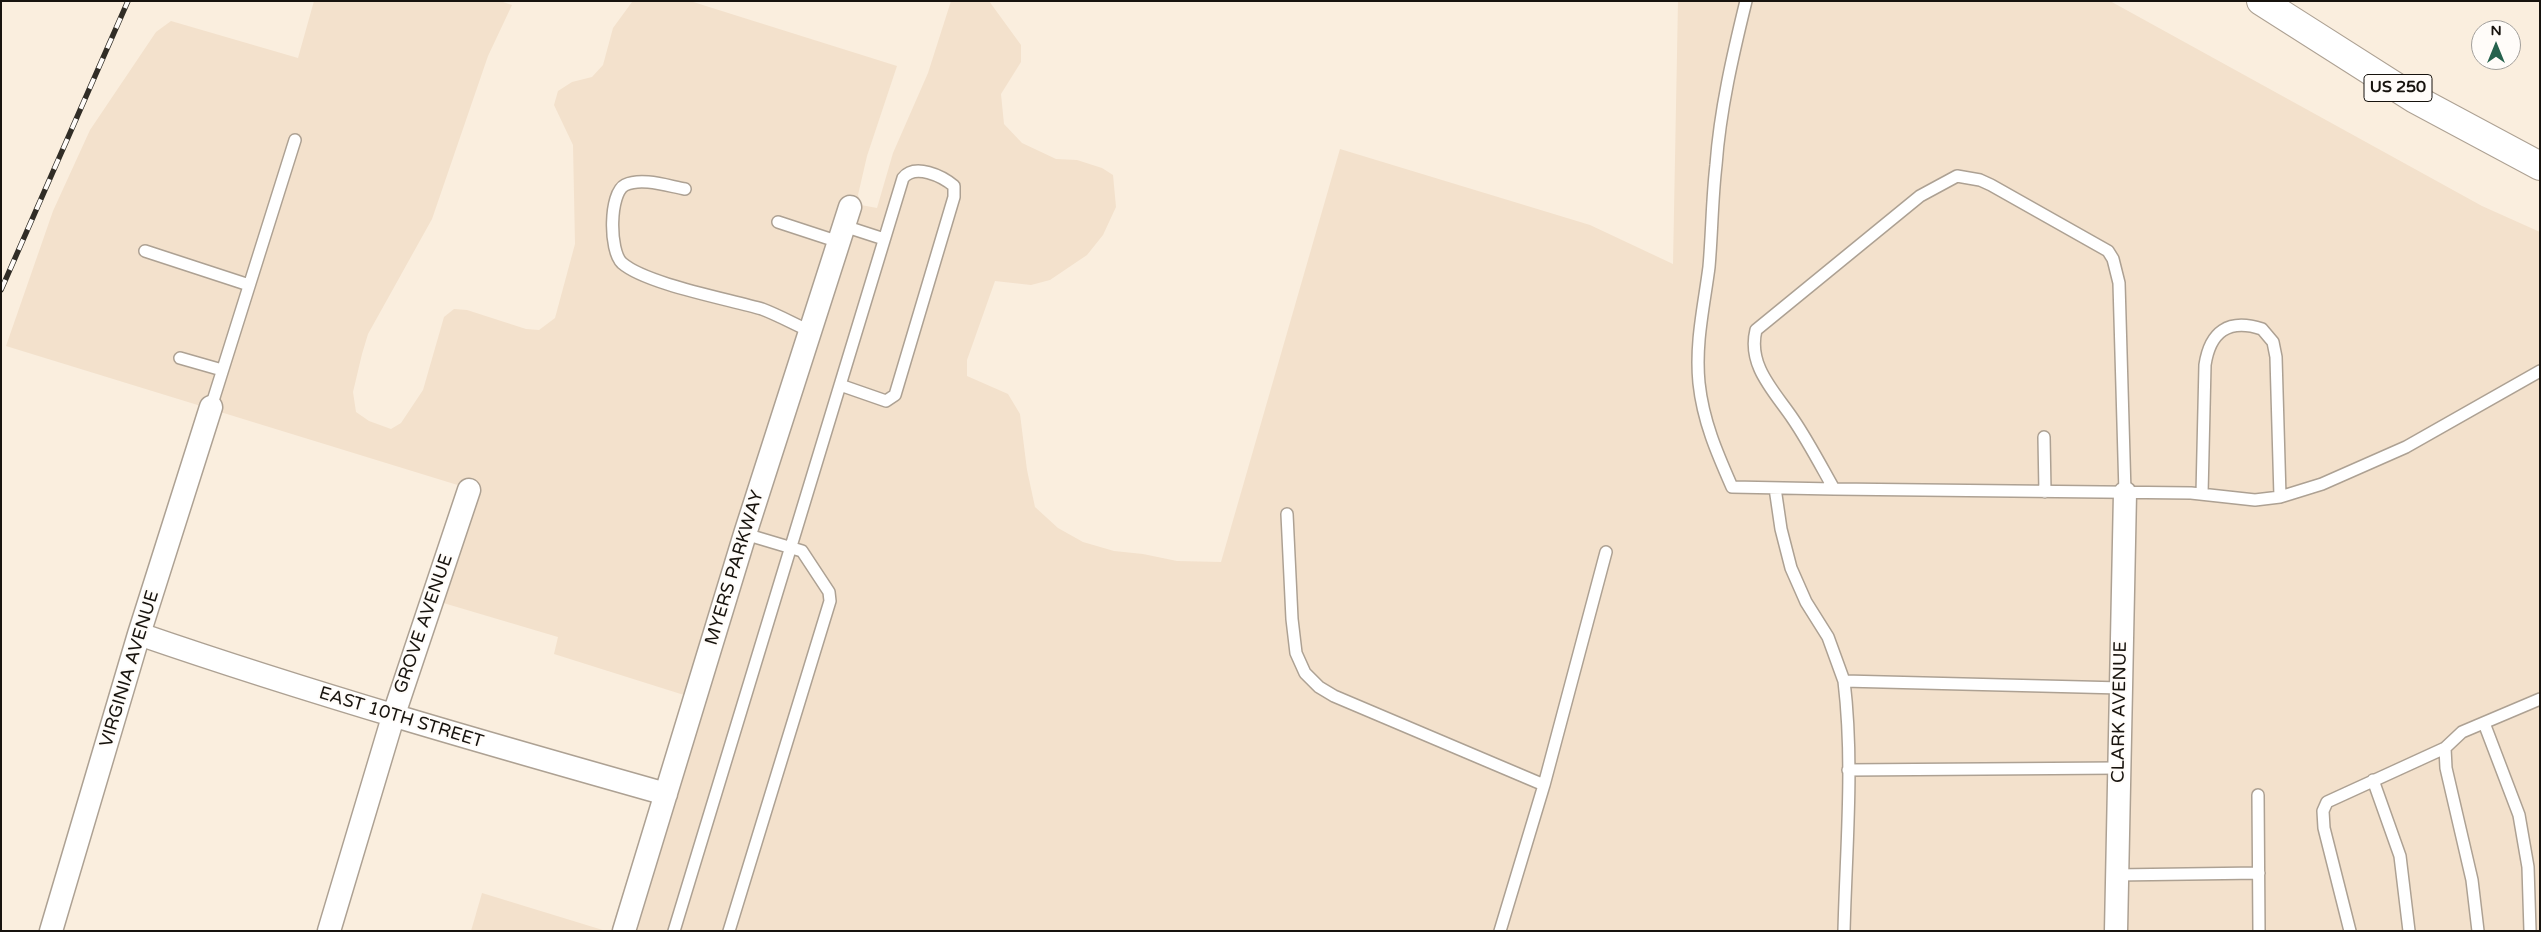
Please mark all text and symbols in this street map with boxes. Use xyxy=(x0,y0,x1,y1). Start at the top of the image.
north arrow xyxy=(2471,20,2521,70)
text: N xyxy=(2490,22,2502,39)
road number: US 250 xyxy=(2364,75,2432,102)
street label: MYERS PARKWAY xyxy=(701,488,769,648)
street label: GROVE AVENUE xyxy=(390,552,458,696)
street label: VIRGINIA AVENUE xyxy=(96,588,164,750)
street label: CLARK AVENUE xyxy=(2108,641,2132,783)
street label: EAST 10TH STREET xyxy=(316,683,486,753)

